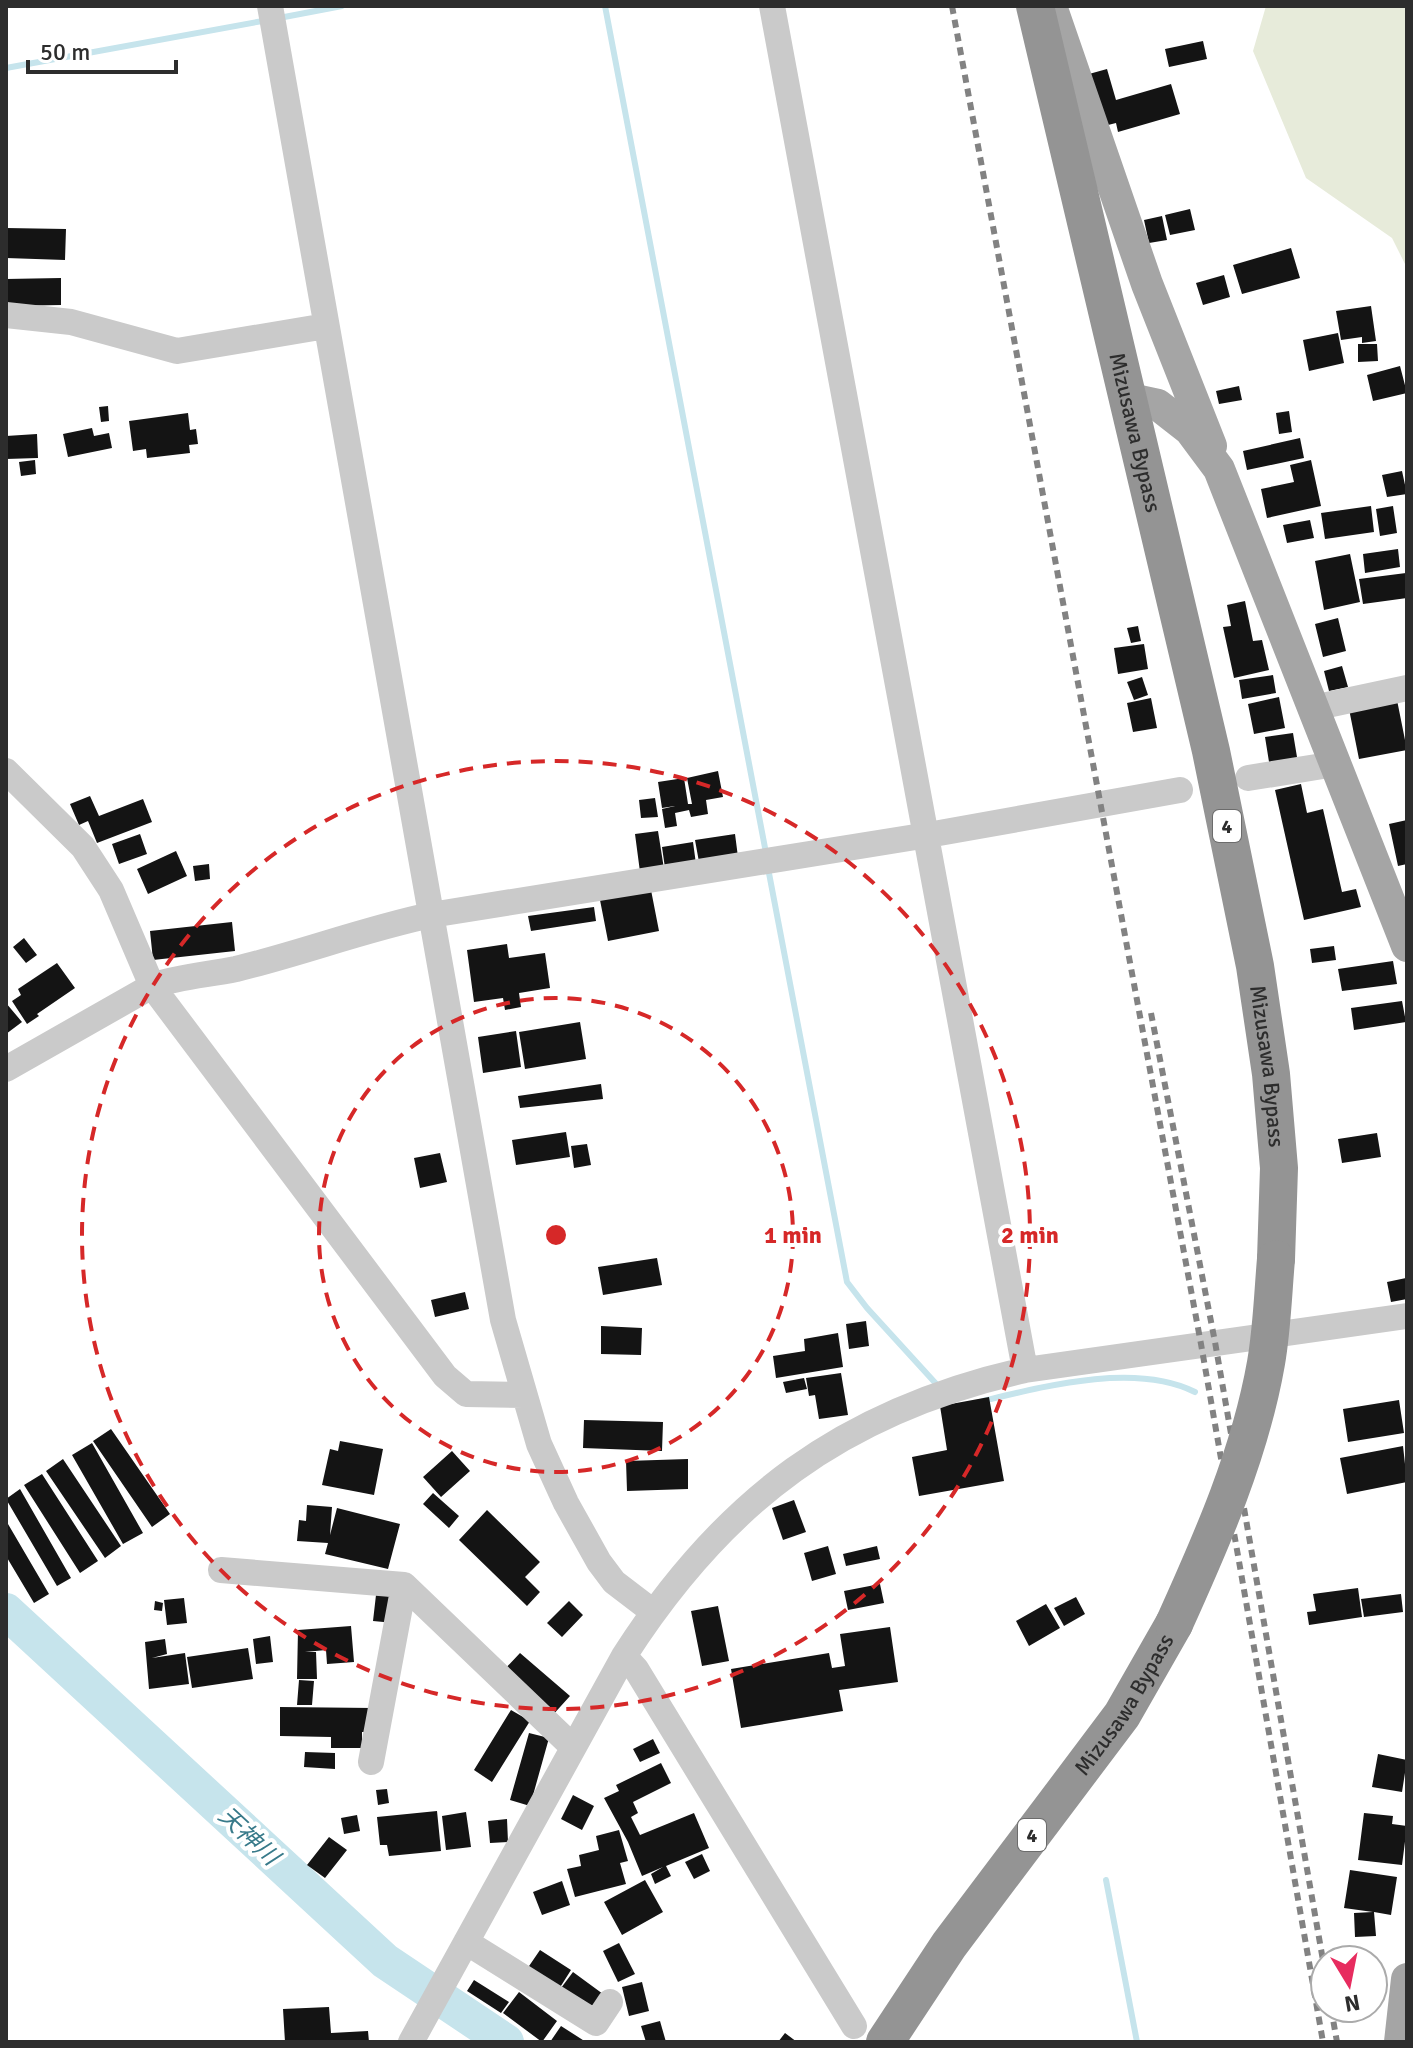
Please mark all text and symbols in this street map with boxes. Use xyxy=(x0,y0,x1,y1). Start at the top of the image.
scale bar xyxy=(28,24,176,74)
text: 50 m xyxy=(40,37,90,67)
street label: Mizusawa Bypass xyxy=(1104,350,1168,515)
road number: 4 xyxy=(1213,810,1241,842)
street label: Mizusawa Bypass xyxy=(1244,983,1291,1148)
text: 1 min xyxy=(764,1220,822,1250)
text: 2 min xyxy=(1001,1220,1059,1250)
centre of rings xyxy=(542,1221,570,1249)
street label: Mizusawa Bypass xyxy=(1068,1629,1179,1780)
water label: 天神川 xyxy=(212,1800,288,1874)
road number: 4 xyxy=(1018,1819,1046,1851)
north arrow xyxy=(1309,1944,1389,2024)
text: N xyxy=(1343,1989,1362,2018)

